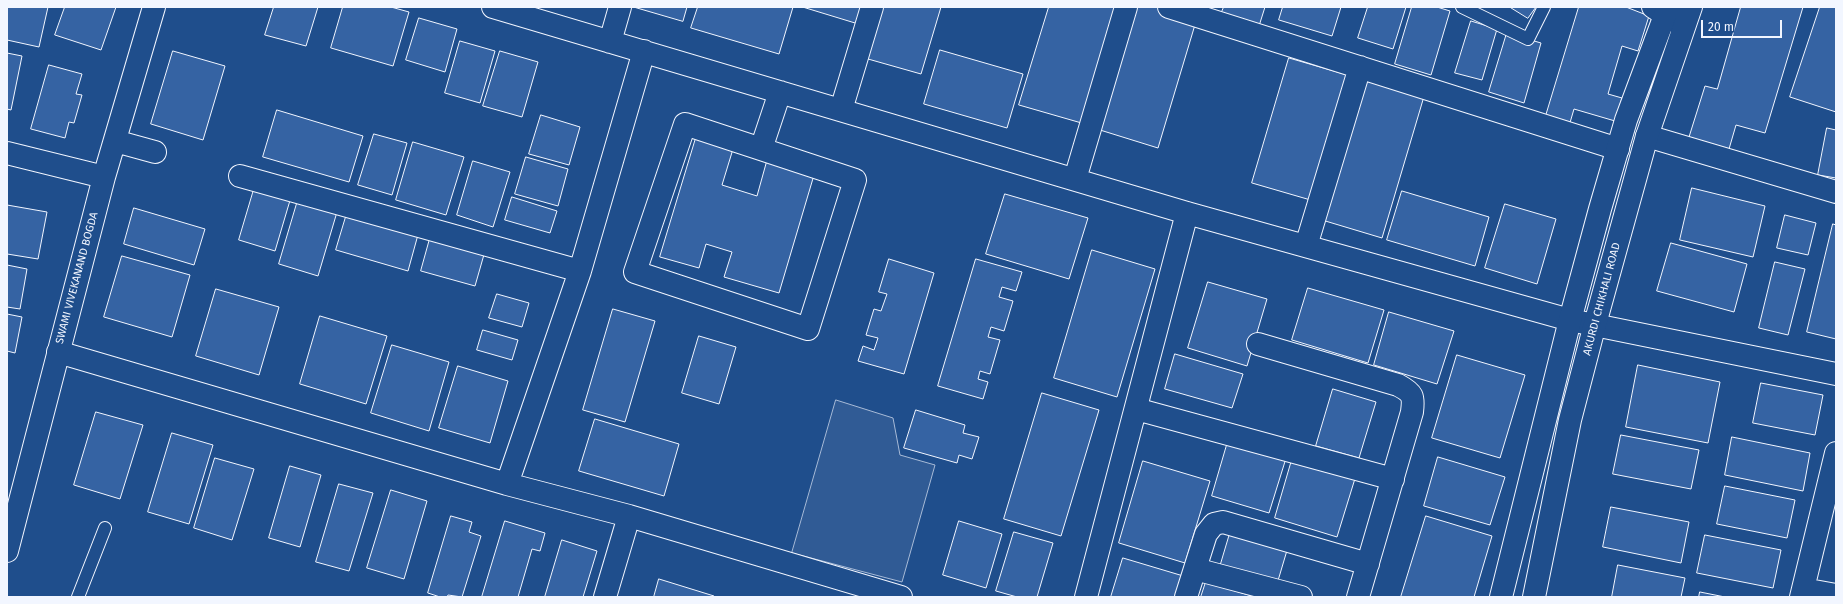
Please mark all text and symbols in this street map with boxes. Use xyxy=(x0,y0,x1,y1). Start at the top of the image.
scale bar xyxy=(1703,12,1784,38)
text: 20 m xyxy=(1708,20,1734,34)
street label: SWAMI VIVEKANAND BOGDA xyxy=(53,211,101,345)
street label: AKURDI CHIKHALI ROAD xyxy=(1581,241,1623,357)

